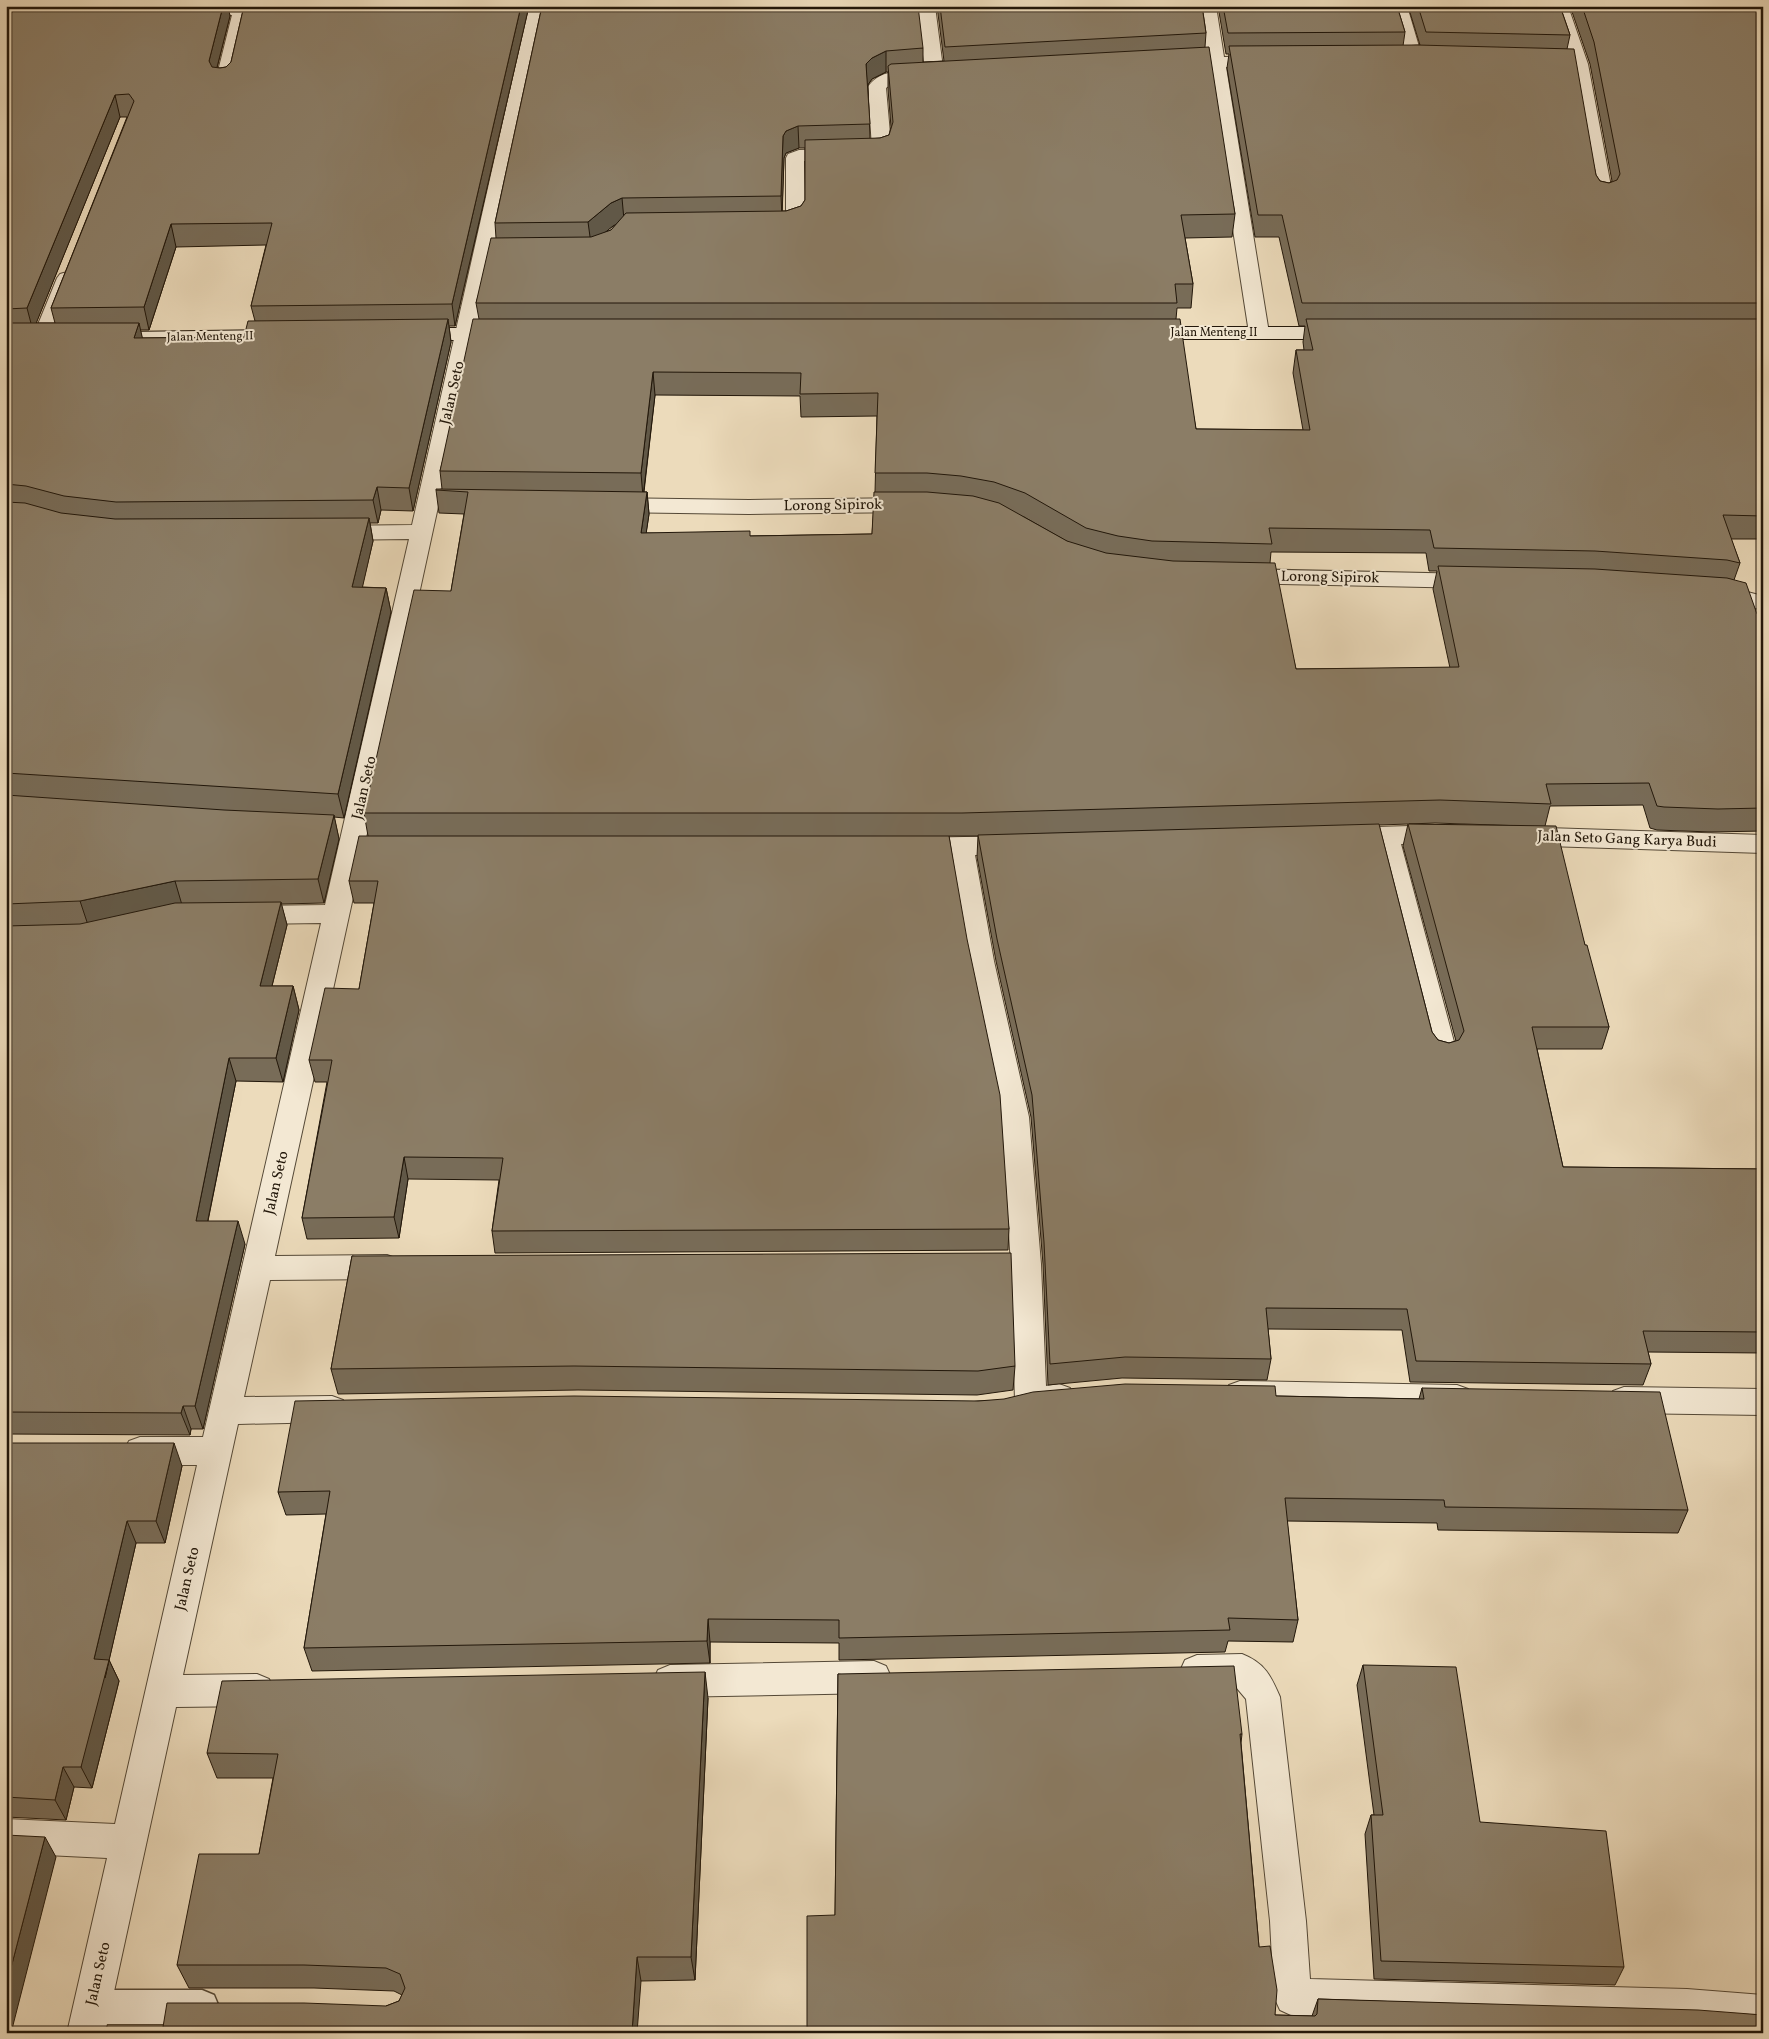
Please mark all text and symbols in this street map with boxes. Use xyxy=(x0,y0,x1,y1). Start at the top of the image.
street label: Jalan Menteng II xyxy=(1171,325,1257,341)
street label: Jalan Menteng II xyxy=(166,328,254,346)
street label: Jalan Seto xyxy=(435,359,471,427)
street label: Lorong Sipirok xyxy=(784,495,882,517)
street label: Lorong Sipirok xyxy=(1281,567,1379,589)
street label: Jalan Seto xyxy=(347,754,383,822)
street label: Jalan Seto Gang Karya Budi xyxy=(1537,826,1717,854)
street label: Jalan Seto xyxy=(259,1149,295,1217)
street label: Jalan Seto xyxy=(170,1545,206,1613)
street label: Jalan Seto xyxy=(81,1940,117,2008)

